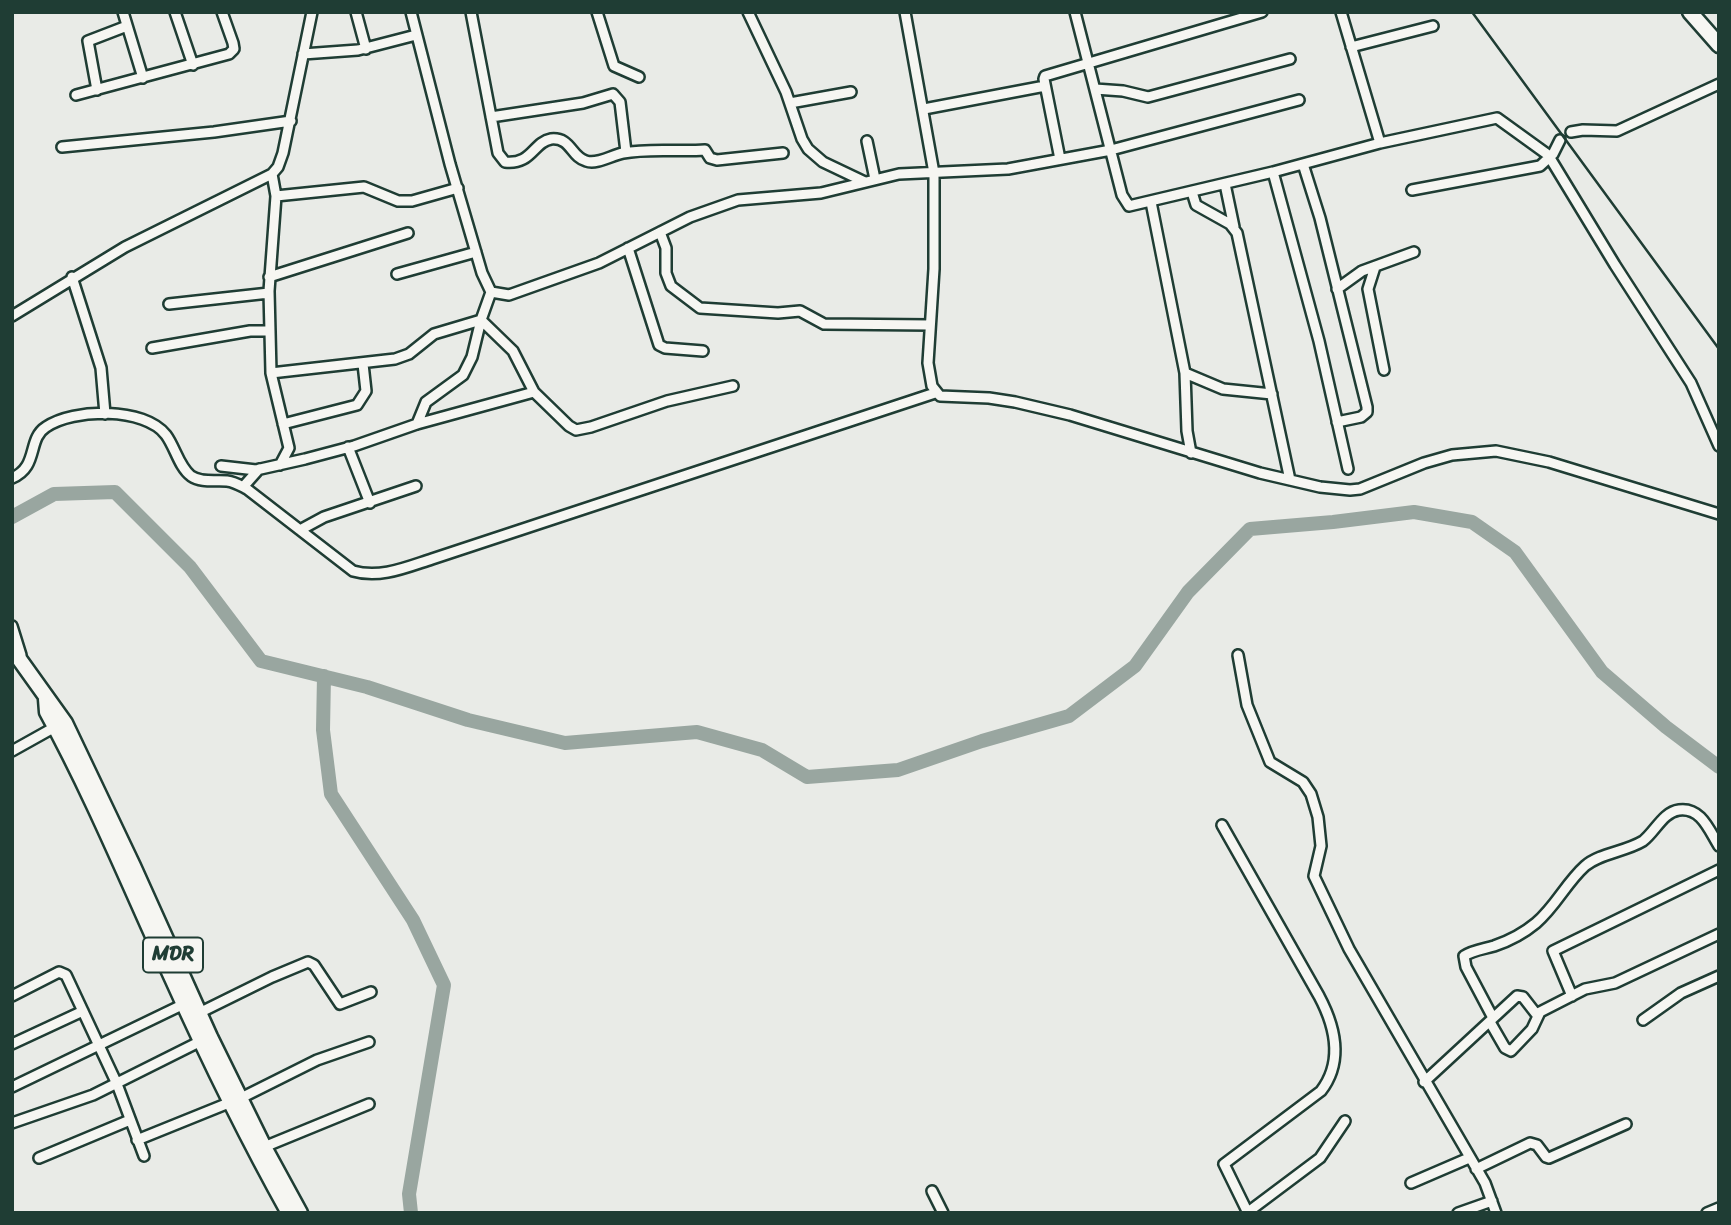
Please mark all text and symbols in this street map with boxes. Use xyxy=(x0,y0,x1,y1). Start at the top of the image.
road number: MDR xyxy=(143,937,203,972)

